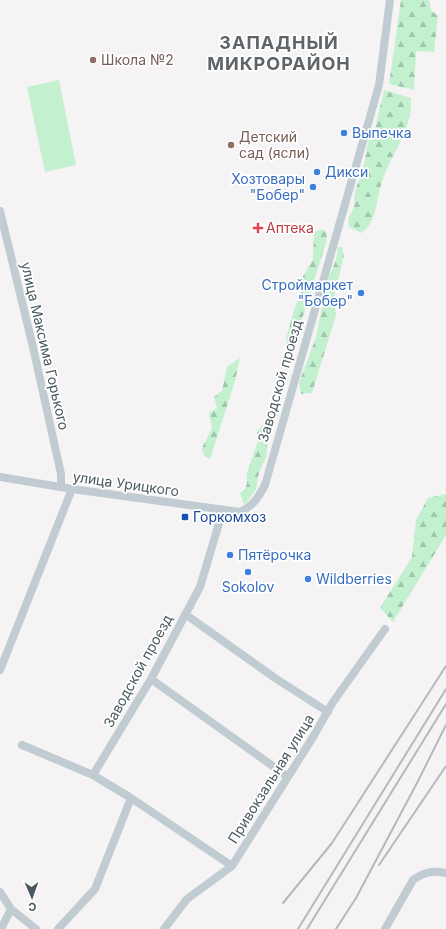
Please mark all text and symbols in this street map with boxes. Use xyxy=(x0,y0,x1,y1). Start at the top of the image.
district label: ЗАПАДНЫЙ МИКРОРАЙОН xyxy=(207,32,351,74)
place label: Школа №2 xyxy=(101,51,174,68)
marker: Школа №2 xyxy=(88,55,98,65)
place label: Выпечка xyxy=(352,124,412,141)
place label: Детский сад (ясли) xyxy=(239,128,310,161)
marker: Выпечка xyxy=(339,128,349,138)
marker: Детский сад (ясли) xyxy=(226,140,236,150)
place label: Дикси xyxy=(325,163,368,180)
marker: Дикси xyxy=(312,167,322,177)
place label: Хозтовары "Бобер" xyxy=(231,170,305,203)
marker: Хозтовары "Бобер" xyxy=(308,182,318,192)
place label: Аптека xyxy=(266,219,314,236)
marker: Аптека xyxy=(253,223,263,233)
street label: улица Максима Горького xyxy=(18,260,73,432)
place label: Строймаркет "Бобер" xyxy=(262,276,353,309)
marker: Строймаркет "Бобер" xyxy=(356,288,366,298)
street label: Заводской проезд xyxy=(254,317,305,444)
street label: улица Урицкого xyxy=(72,468,180,499)
place label: Горкомхоз xyxy=(193,508,266,525)
marker: Горкомхоз xyxy=(180,512,190,522)
place label: Пятёрочка xyxy=(238,546,311,563)
marker: Пятёрочка xyxy=(225,550,235,560)
marker: Sokolov xyxy=(243,567,253,577)
place label: Wildberries xyxy=(316,570,392,587)
marker: Wildberries xyxy=(303,574,313,584)
place label: Sokolov xyxy=(222,578,274,595)
street label: Заводской проезд xyxy=(99,611,176,730)
street label: Привокзальная улица xyxy=(224,711,317,846)
north arrow xyxy=(12,877,52,917)
text: С xyxy=(28,900,37,914)

